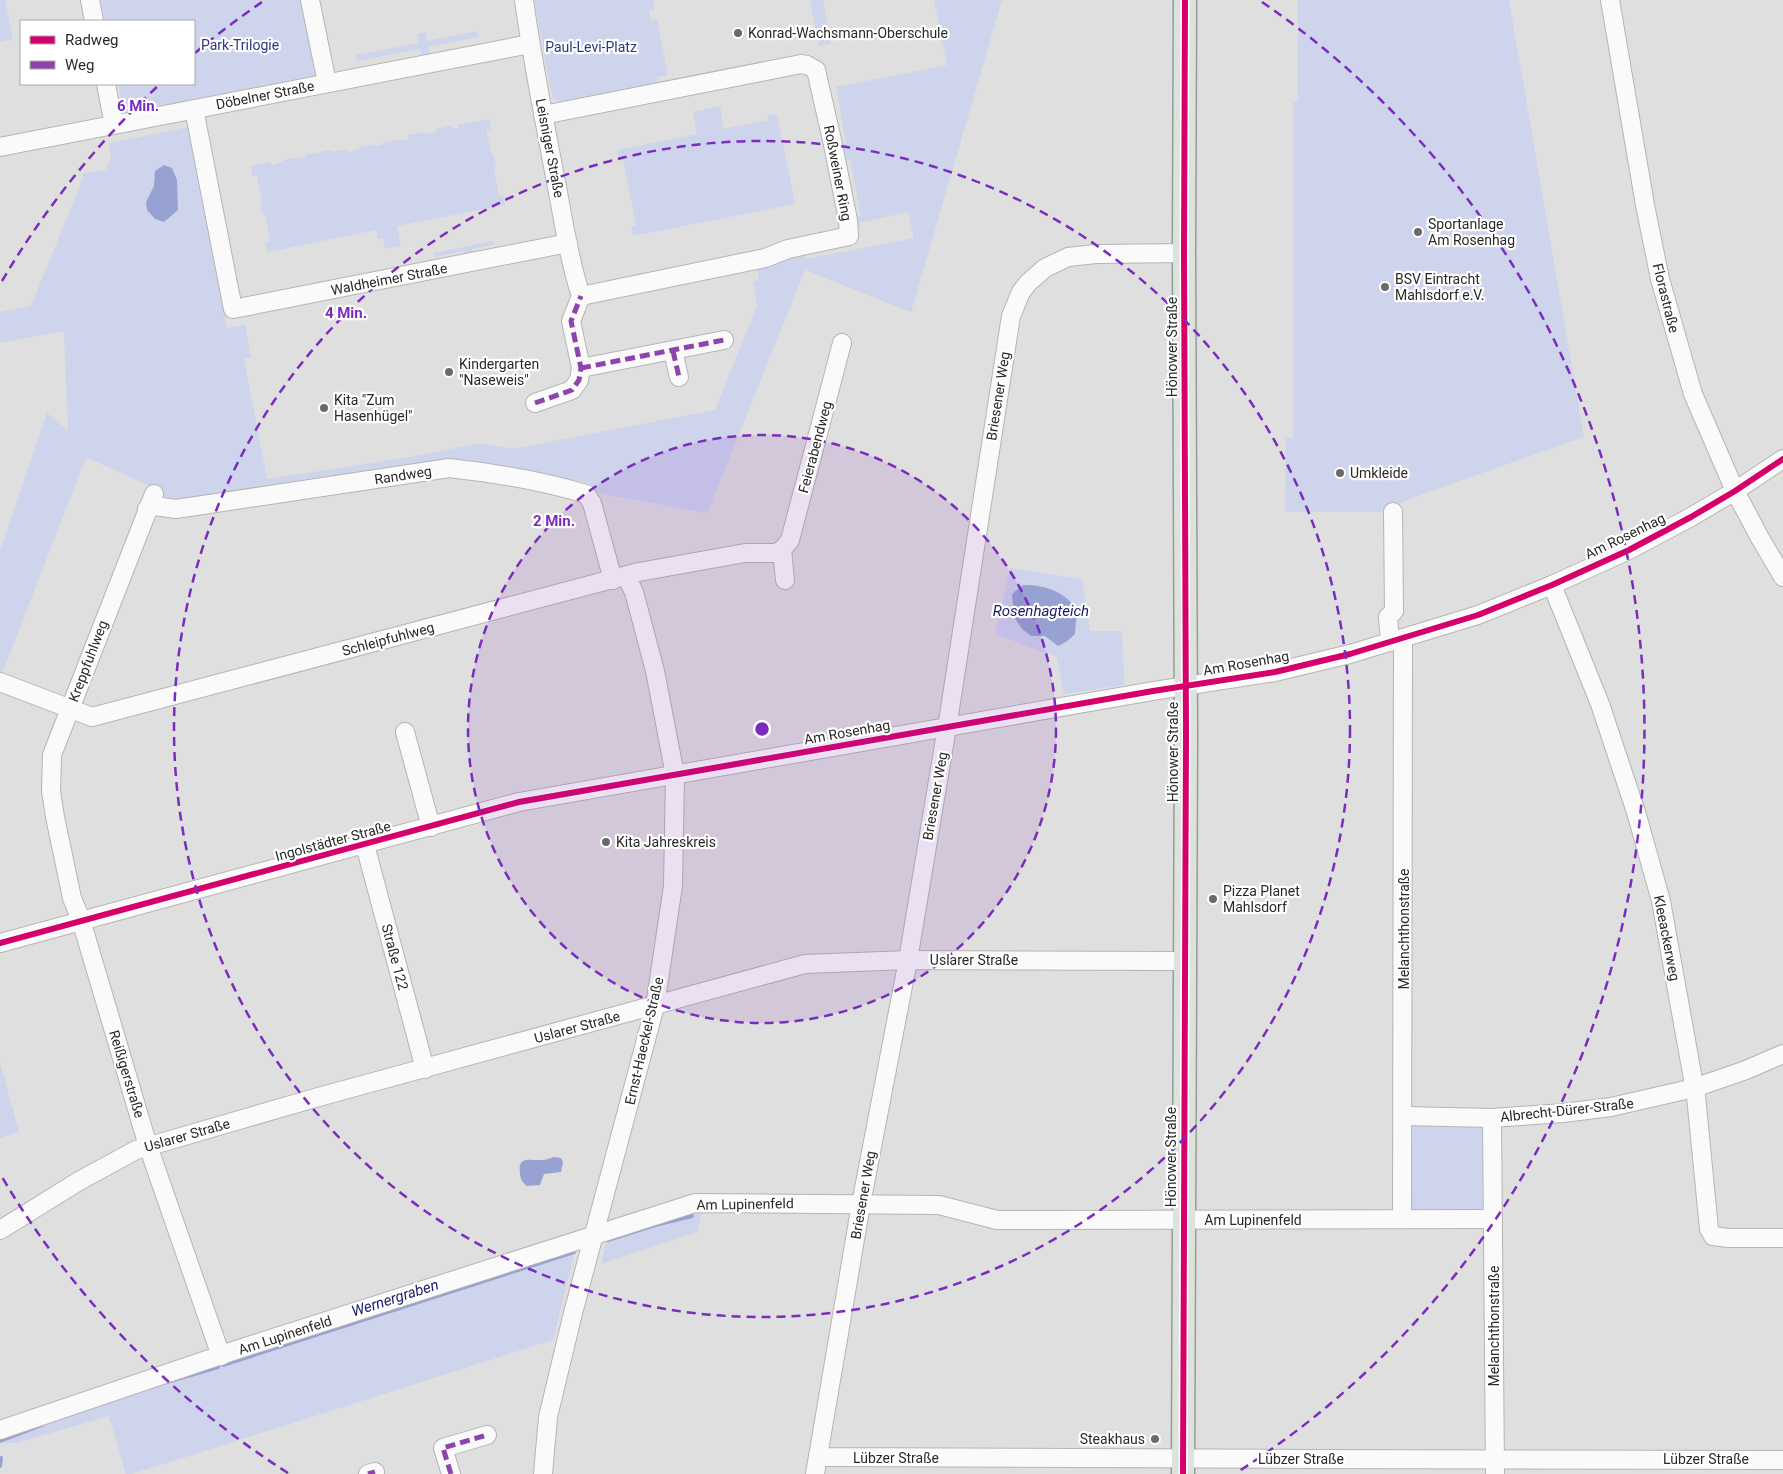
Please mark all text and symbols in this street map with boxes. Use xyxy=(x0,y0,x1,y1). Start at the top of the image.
legend xyxy=(20,20,195,85)
place label: Konrad-Wachsmann-Oberschule xyxy=(748,25,948,41)
marker: Konrad-Wachsmann-Oberschule xyxy=(732,27,744,39)
text: Radweg xyxy=(65,31,119,49)
park label: Park-Trilogie xyxy=(201,37,279,53)
park label: Paul-Levi-Platz xyxy=(545,39,637,55)
text: Weg xyxy=(65,56,94,74)
street label: Döbelner Straße xyxy=(214,78,316,112)
text: 6 Min. xyxy=(117,97,159,115)
street label: Leisniger Straße xyxy=(533,97,567,199)
street label: Roßweiner Ring xyxy=(821,124,855,222)
place label: Sportanlage Am Rosenhag xyxy=(1428,216,1515,248)
marker: Sportanlage Am Rosenhag xyxy=(1412,226,1424,238)
street label: Waldheimer Straße xyxy=(329,260,449,298)
street label: Florastraße xyxy=(1650,262,1682,334)
place label: BSV Eintracht Mahlsdorf e.V. xyxy=(1395,271,1484,303)
marker: BSV Eintracht Mahlsdorf e.V. xyxy=(1379,281,1391,293)
street label: Hönower Straße xyxy=(1164,297,1180,397)
text: 4 Min. xyxy=(325,304,367,322)
street label: Briesener Weg xyxy=(983,350,1013,442)
place label: Kindergarten "Naseweis" xyxy=(459,356,539,388)
marker: Kindergarten "Naseweis" xyxy=(443,366,455,378)
place label: Kita "Zum Hasenhügel" xyxy=(334,392,413,424)
street label: Feierabendweg xyxy=(795,399,835,495)
marker: Kita "Zum Hasenhügel" xyxy=(318,402,330,414)
street label: Randweg xyxy=(373,463,433,487)
place label: Umkleide xyxy=(1350,465,1408,481)
marker: Umkleide xyxy=(1334,467,1346,479)
street label: Am Rosenhag xyxy=(1582,510,1668,562)
text: 2 Min. xyxy=(533,512,575,530)
water label: Rosenhagteich xyxy=(993,602,1089,620)
street label: Kreppfuhlweg xyxy=(65,618,111,704)
street label: Schleipfuhlweg xyxy=(340,619,436,659)
street label: Am Rosenhag xyxy=(1202,648,1290,678)
street label: Hönower Straße xyxy=(1165,702,1181,802)
street label: Am Rosenhag xyxy=(803,717,891,747)
centre of rings xyxy=(753,720,771,738)
street label: Briesener Weg xyxy=(919,750,951,842)
street label: Ingolstädter Straße xyxy=(273,818,393,864)
place label: Kita Jahreskreis xyxy=(616,834,716,850)
marker: Kita Jahreskreis xyxy=(600,836,612,848)
street label: Melanchthonstraße xyxy=(1396,868,1412,990)
place label: Pizza Planet Mahlsdorf xyxy=(1223,883,1300,915)
marker: Pizza Planet Mahlsdorf xyxy=(1207,893,1219,905)
street label: Kleeackerweg xyxy=(1651,894,1683,982)
street label: Straße 122 xyxy=(378,922,412,992)
street label: Uslarer Straße xyxy=(930,952,1018,968)
street label: Ernst-Haeckel-Straße xyxy=(621,975,667,1107)
street label: Uslarer Straße xyxy=(532,1008,622,1046)
street label: Reißigerstraße xyxy=(106,1028,148,1120)
street label: Albrecht-Dürer-Straße xyxy=(1499,1095,1635,1125)
street label: Hönower Straße xyxy=(1163,1107,1179,1207)
street label: Uslarer Straße xyxy=(142,1115,232,1155)
street label: Briesener Weg xyxy=(847,1149,879,1241)
street label: Am Lupinenfeld xyxy=(696,1195,794,1213)
street label: Am Lupinenfeld xyxy=(1204,1212,1302,1228)
street label: Melanchthonstraße xyxy=(1486,1265,1502,1387)
water label: Wernergraben xyxy=(349,1275,441,1321)
street label: Am Lupinenfeld xyxy=(236,1312,334,1358)
place label: Steakhaus xyxy=(1080,1431,1145,1447)
marker: Steakhaus xyxy=(1149,1433,1161,1445)
street label: Lübzer Straße xyxy=(853,1450,939,1466)
street label: Lübzer Straße xyxy=(1258,1451,1344,1467)
street label: Lübzer Straße xyxy=(1663,1451,1749,1467)

